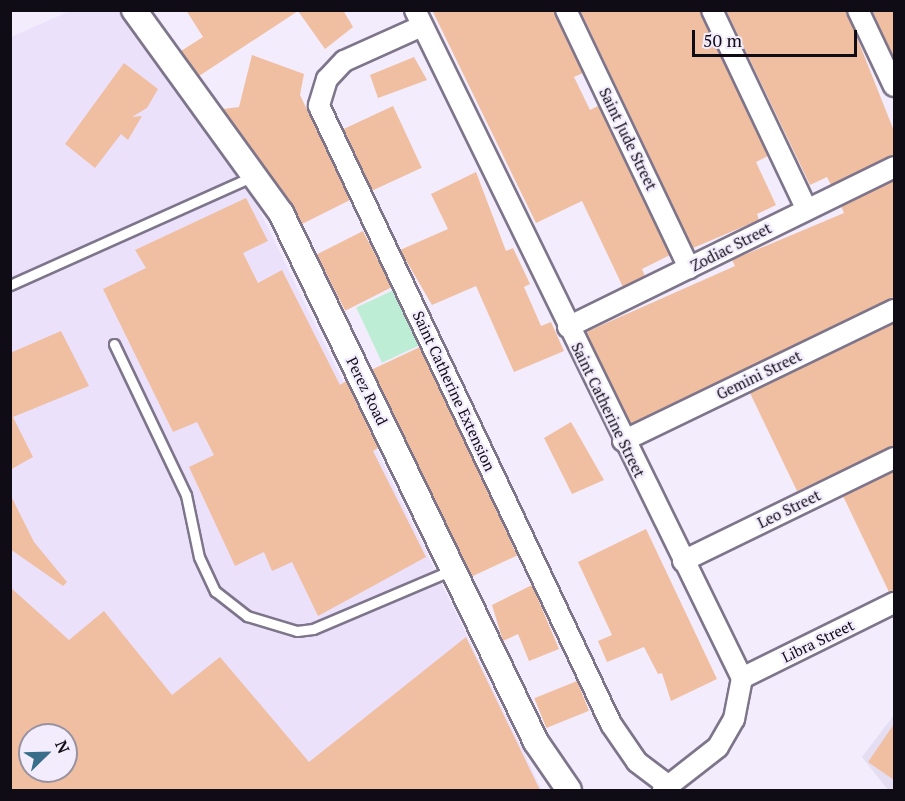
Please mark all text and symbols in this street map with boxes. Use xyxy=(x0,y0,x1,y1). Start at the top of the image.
scale bar xyxy=(695,18,860,56)
text: 50 m xyxy=(703,28,742,52)
street label: Saint Jude Street xyxy=(595,85,661,193)
street label: Zodiac Street xyxy=(688,219,774,275)
street label: Saint Catherine Extension xyxy=(409,308,499,474)
street label: Saint Catherine Street xyxy=(568,340,648,480)
street label: Gemini Street xyxy=(714,347,804,403)
street label: Perez Road xyxy=(343,354,391,428)
street label: Leo Street xyxy=(755,486,823,532)
street label: Libra Street xyxy=(779,616,857,666)
north arrow xyxy=(18,723,78,783)
text: N xyxy=(50,737,75,757)

